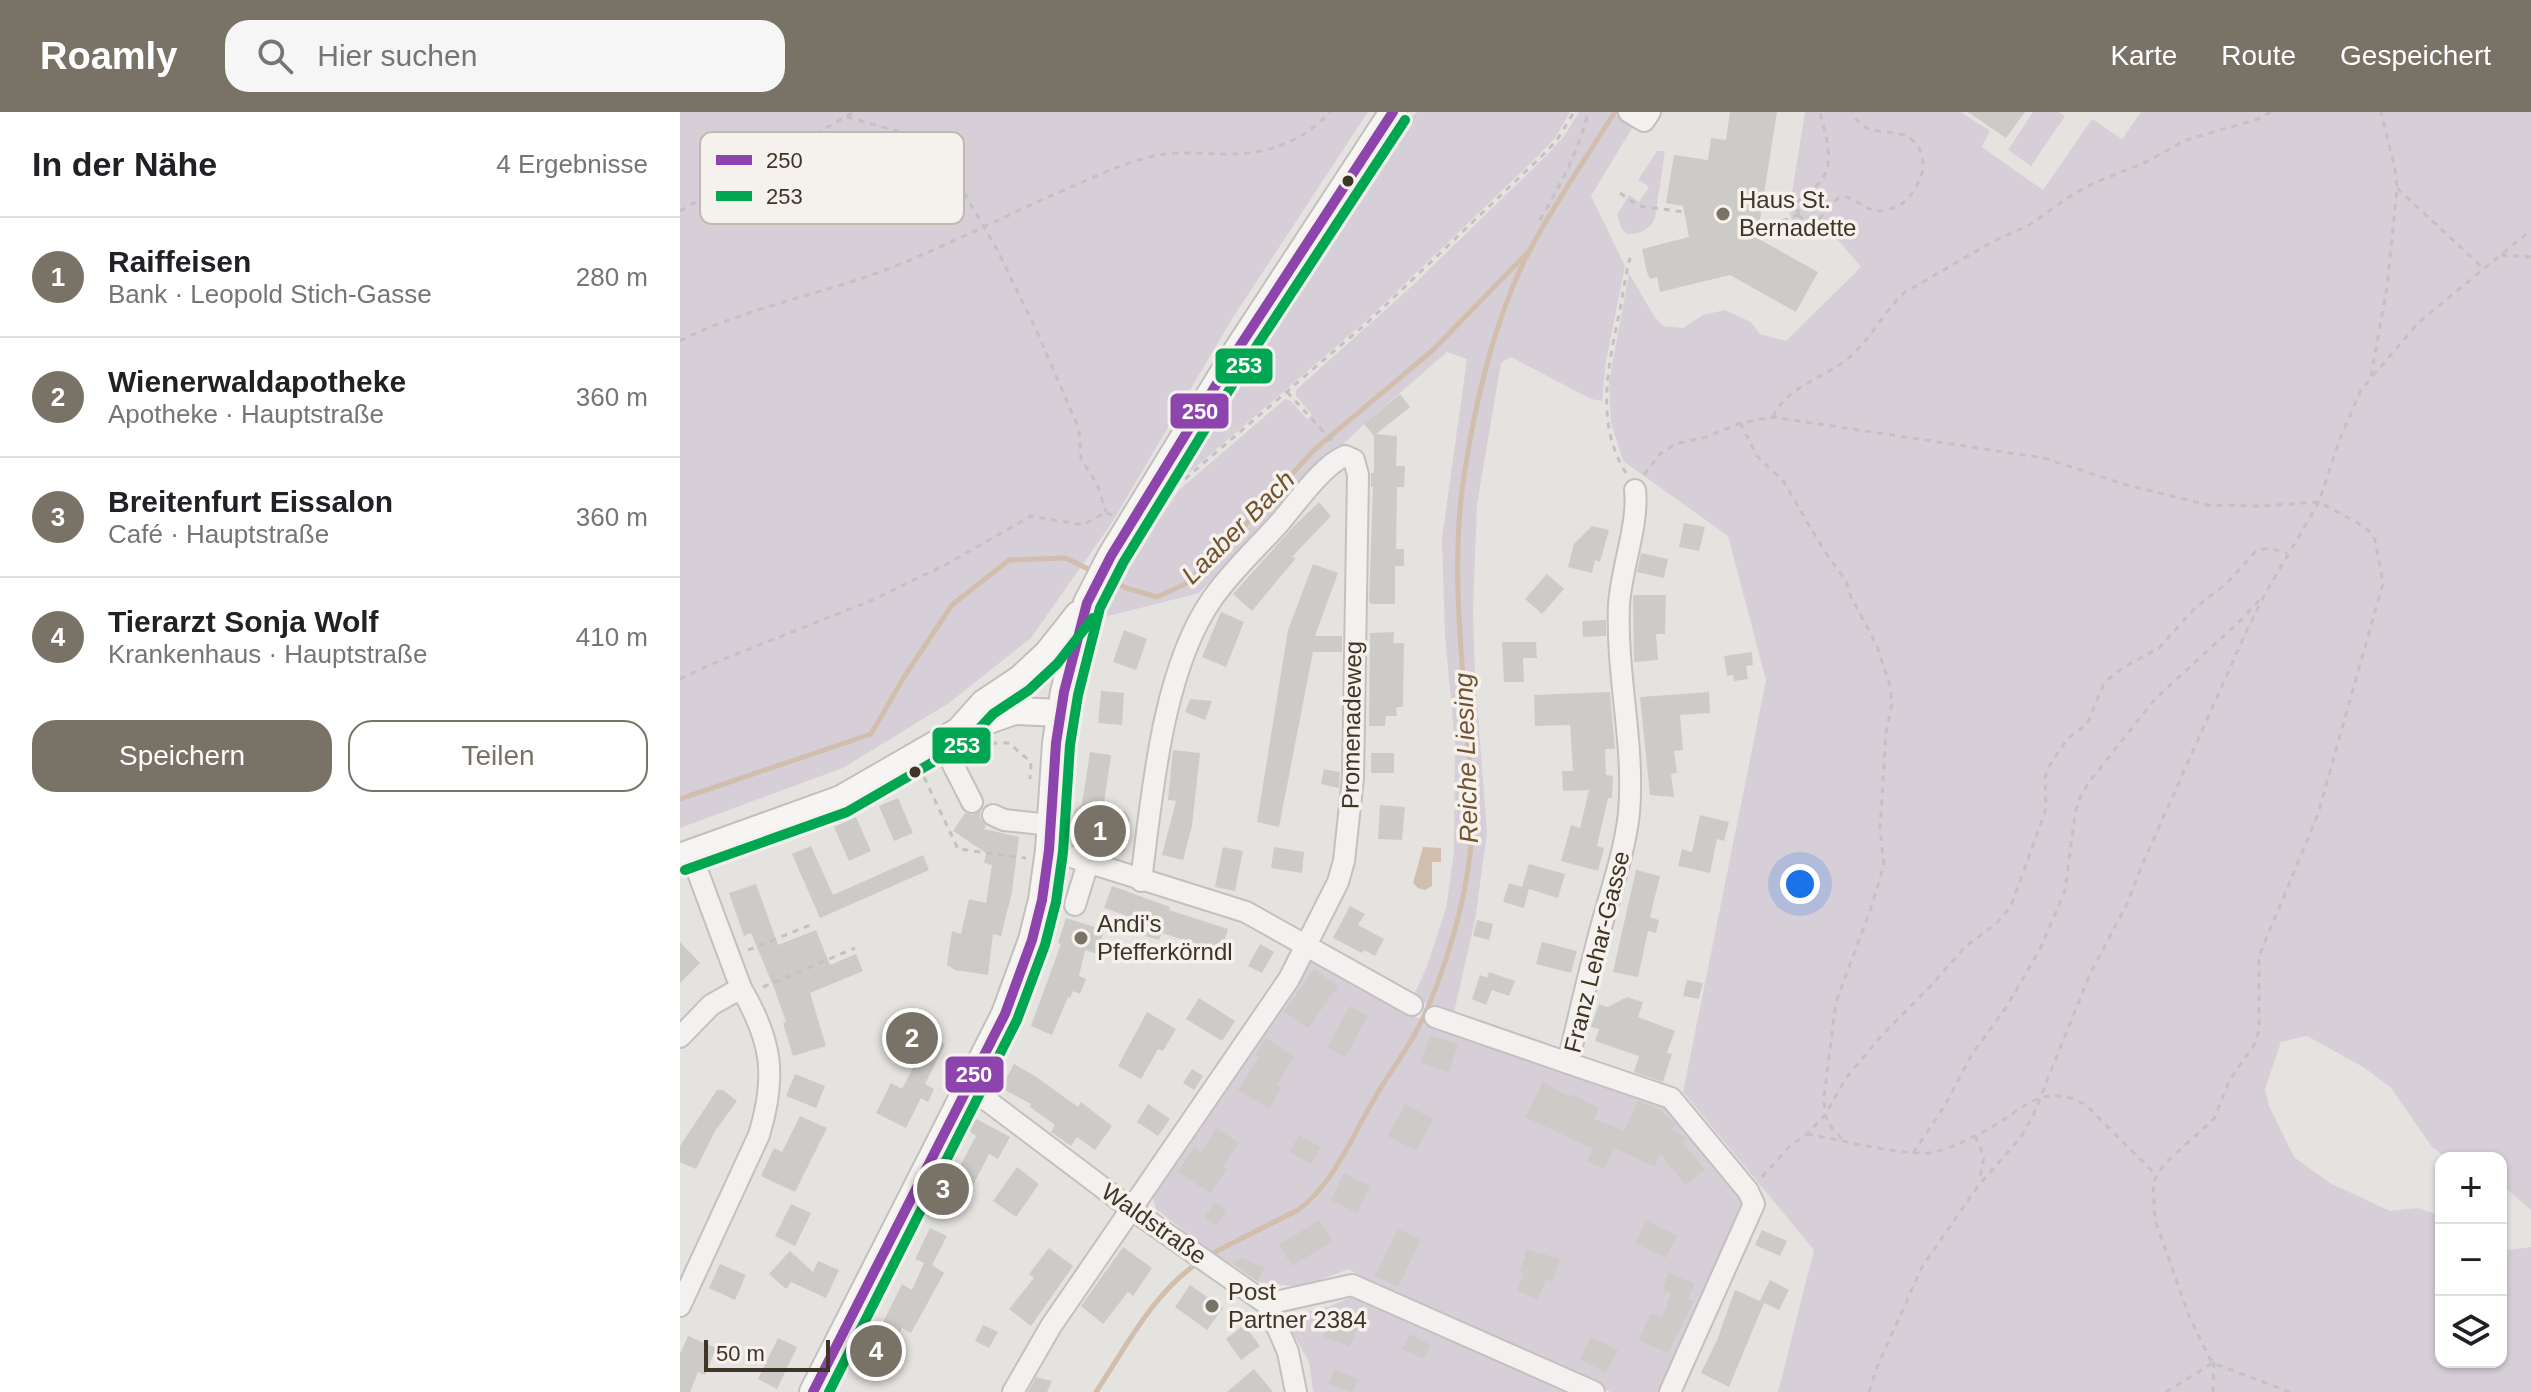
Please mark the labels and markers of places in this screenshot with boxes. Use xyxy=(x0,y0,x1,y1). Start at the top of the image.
unlabelled marker xyxy=(1340,173,1356,189)
place label: Haus St. Bernadette xyxy=(1739,186,1856,241)
marker: Haus St. Bernadette xyxy=(1714,205,1732,223)
unlabelled marker xyxy=(907,764,923,780)
pin: 1 xyxy=(1074,801,1126,861)
place label: Andi's Pfefferkörndl xyxy=(1097,910,1233,965)
marker: Andi's Pfefferkörndl xyxy=(1072,929,1090,947)
pin: 2 xyxy=(886,1008,938,1068)
pin: 3 xyxy=(917,1159,969,1219)
place label: Post Partner 2384 xyxy=(1228,1278,1367,1333)
marker: Post Partner 2384 xyxy=(1203,1297,1221,1315)
pin: 4 xyxy=(850,1321,902,1381)

